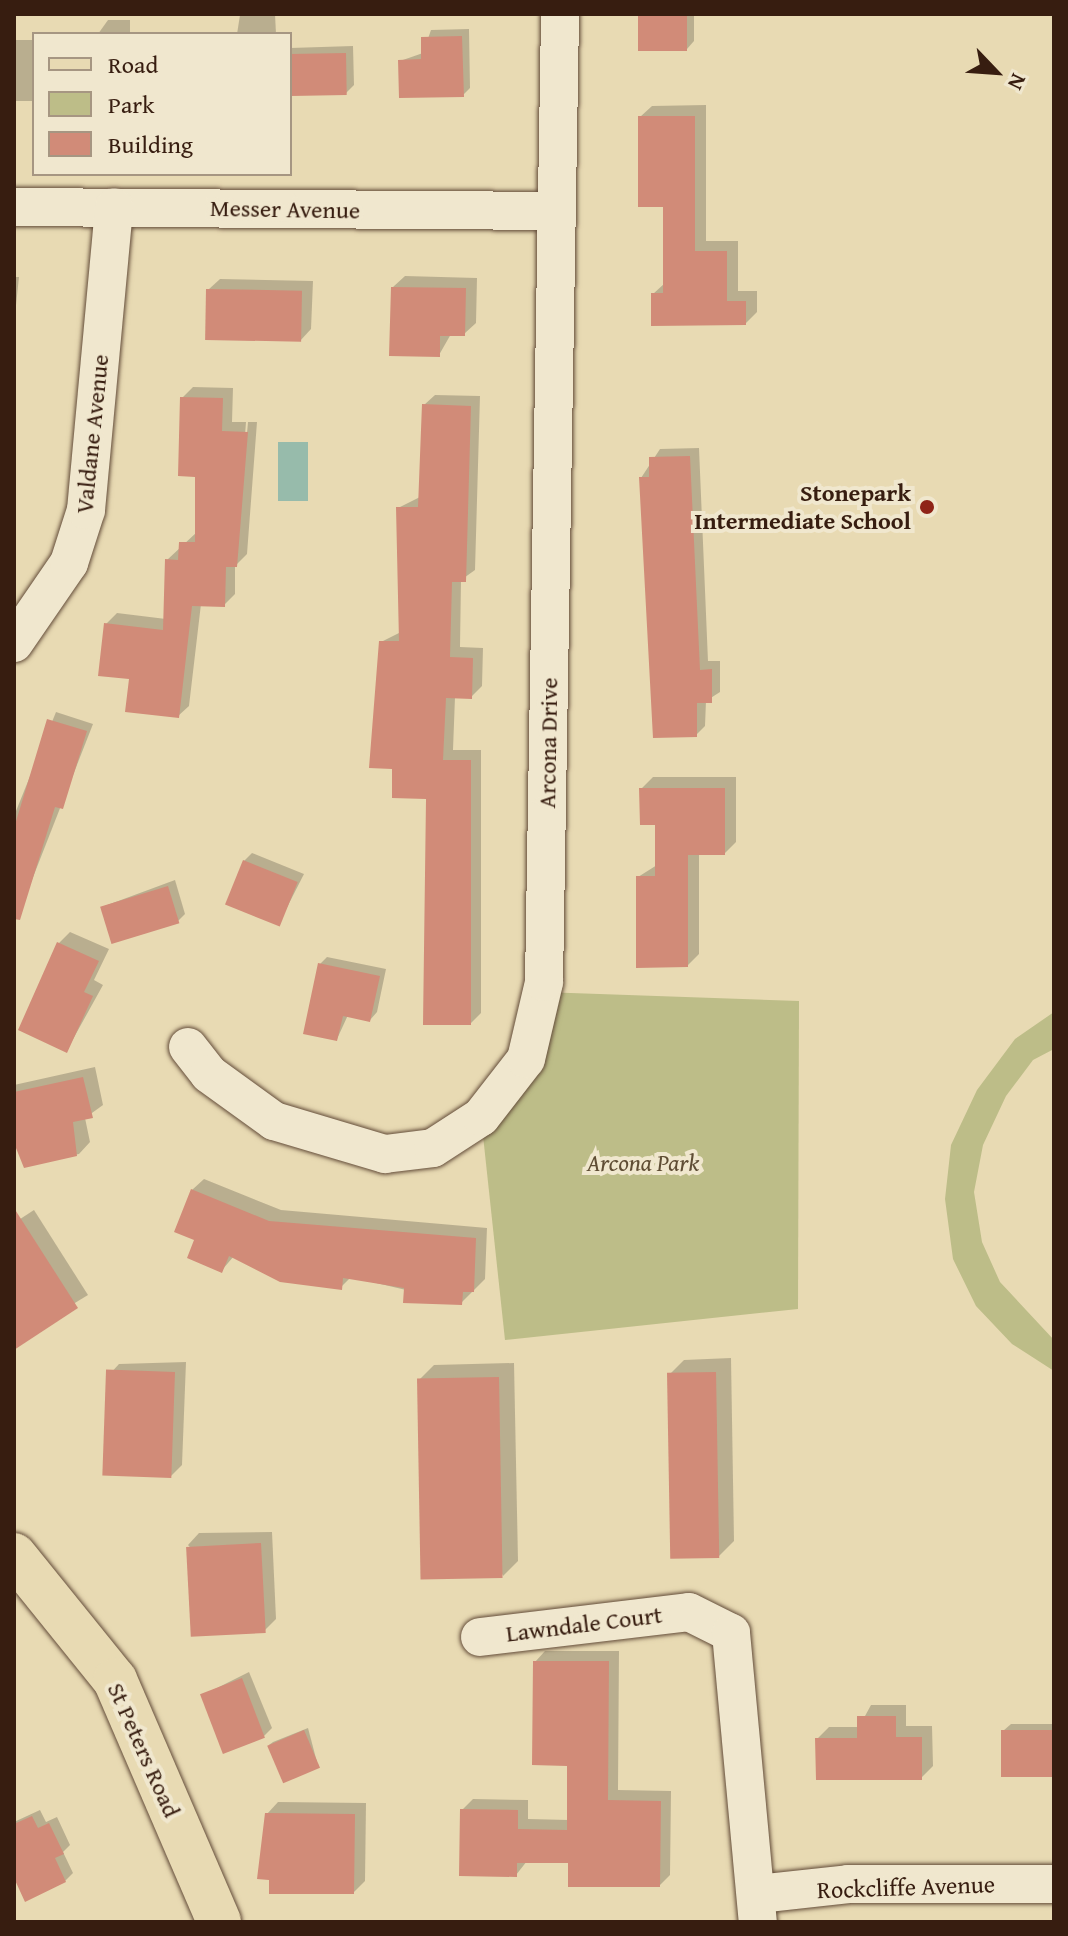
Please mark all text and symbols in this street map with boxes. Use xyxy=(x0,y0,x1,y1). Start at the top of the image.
legend xyxy=(32,32,292,176)
north arrow xyxy=(956,32,1036,112)
text: Road xyxy=(108,47,158,82)
text: N xyxy=(1000,69,1035,96)
text: Park xyxy=(108,87,154,122)
text: Building xyxy=(108,127,193,162)
street label: Messer Avenue xyxy=(210,193,360,225)
street label: Valdane Avenue xyxy=(69,353,115,515)
place label: Stonepark Intermediate School xyxy=(694,479,911,535)
marker: Stonepark Intermediate School xyxy=(918,498,936,516)
street label: Arcona Drive xyxy=(532,677,564,809)
park label: Arcona Park xyxy=(587,1149,699,1177)
street label: Lawndale Court xyxy=(504,1600,664,1648)
street label: St Peters Road xyxy=(102,1678,186,1822)
street label: Rockcliffe Avenue xyxy=(817,1870,995,1904)

